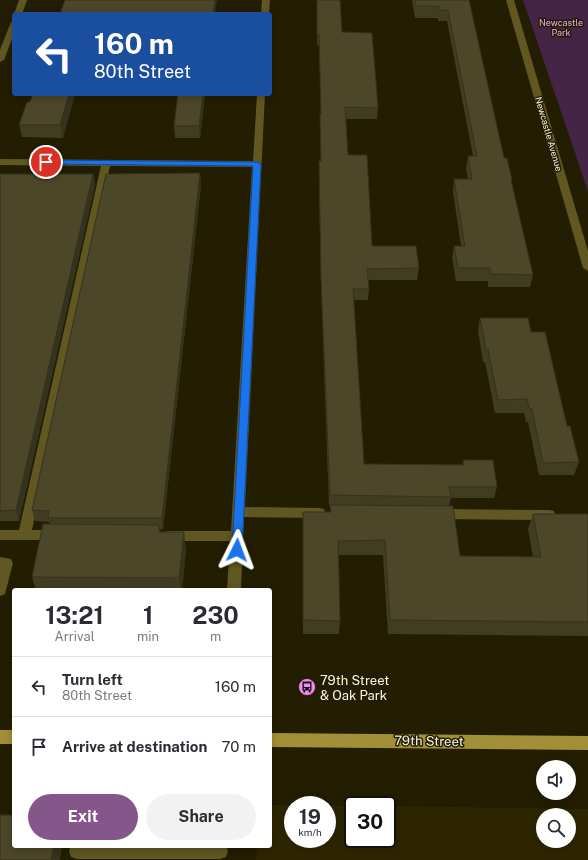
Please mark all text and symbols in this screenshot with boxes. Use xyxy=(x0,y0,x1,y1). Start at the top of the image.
park label: Newcastle Park xyxy=(539,17,583,38)
text: 160 m xyxy=(94,27,174,60)
icon: left xyxy=(28,28,80,80)
text: 80th Street xyxy=(94,61,191,82)
street label: Newcastle Avenue xyxy=(533,95,565,173)
pin xyxy=(29,145,63,179)
icon: arrive xyxy=(35,151,57,173)
position arrow xyxy=(216,529,258,571)
text: 13:21 xyxy=(45,601,104,629)
text: 1 xyxy=(143,601,153,629)
text: 230 xyxy=(192,601,239,629)
text: Arrival xyxy=(54,629,95,644)
text: min xyxy=(137,629,159,644)
text: m xyxy=(210,629,221,644)
text: Turn left xyxy=(62,671,123,688)
place label: 79th Street & Oak Park xyxy=(320,673,389,703)
icon: left xyxy=(28,676,50,698)
bus stop icon: 79th Street & Oak Park xyxy=(297,677,317,697)
text: 160 m xyxy=(215,678,256,695)
text: 80th Street xyxy=(62,688,132,703)
street label: 79th Street xyxy=(394,733,464,749)
icon: arrive xyxy=(28,736,50,758)
text: Arrive at destination xyxy=(62,738,207,755)
text: 70 m xyxy=(221,738,256,755)
map controls xyxy=(536,760,576,848)
button: sound xyxy=(536,760,576,800)
button: Exit xyxy=(28,794,138,840)
button: Share xyxy=(146,794,256,840)
speed limit sign: 30 xyxy=(344,796,396,848)
text: 19 xyxy=(299,805,321,829)
button: search xyxy=(536,808,576,848)
text: km/h xyxy=(298,826,322,838)

